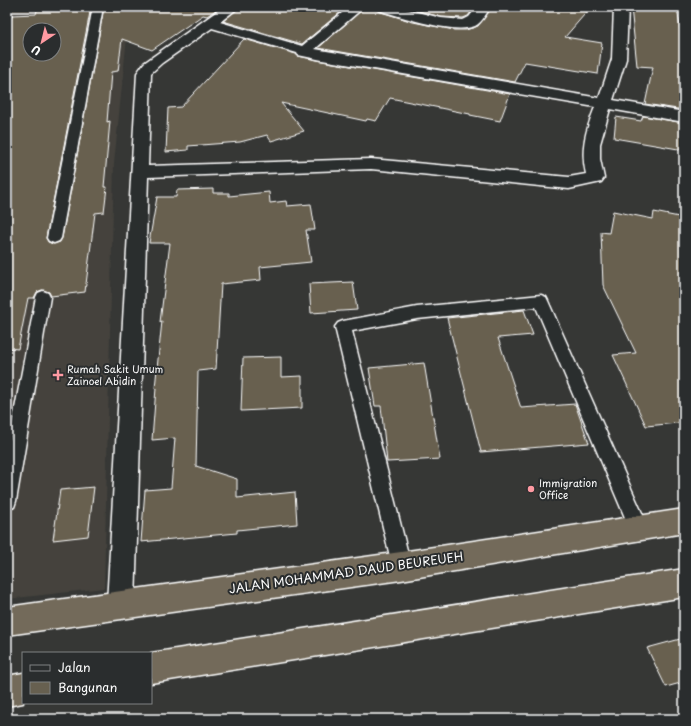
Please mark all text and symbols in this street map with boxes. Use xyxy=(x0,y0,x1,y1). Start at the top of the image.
north arrow xyxy=(22,22,62,62)
text: U xyxy=(28,41,44,60)
place label: Rumah Sakit Umum Zainoel Abidin xyxy=(67,361,163,388)
marker: Rumah Sakit Umum Zainoel Abidin xyxy=(52,369,64,381)
place label: Immigration Office xyxy=(539,475,597,502)
marker: Immigration Office xyxy=(526,484,536,494)
street label: JALAN MOHAMMAD DAUD BEUREUEH xyxy=(228,547,464,597)
legend xyxy=(22,652,152,704)
text: Jalan xyxy=(58,658,91,676)
text: Bangunan xyxy=(58,678,117,696)

